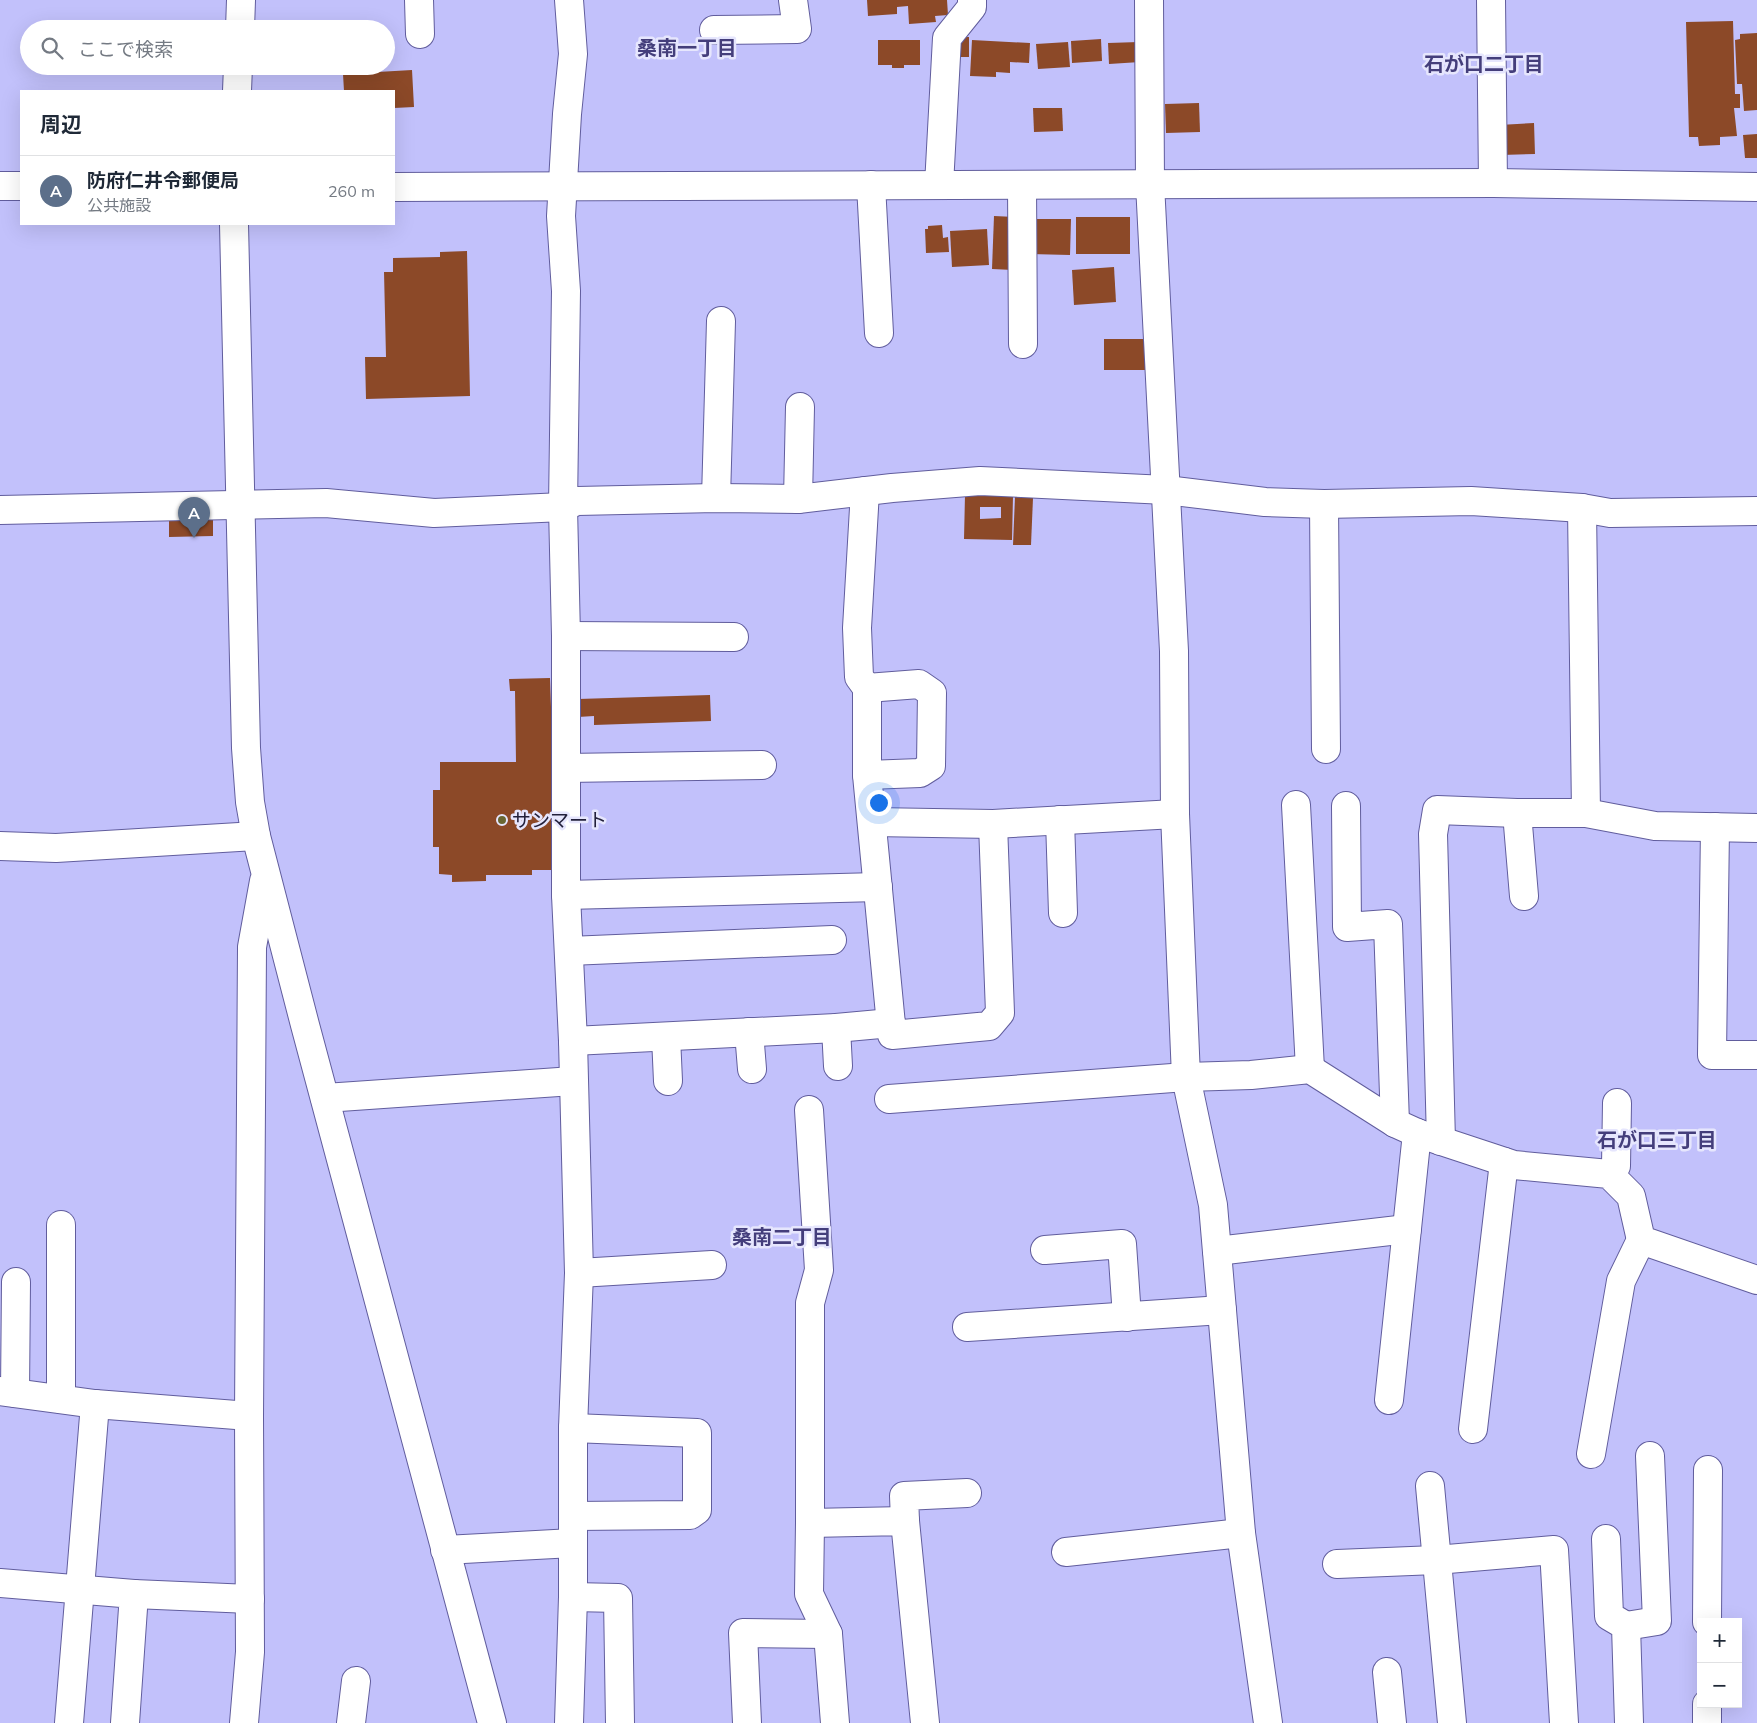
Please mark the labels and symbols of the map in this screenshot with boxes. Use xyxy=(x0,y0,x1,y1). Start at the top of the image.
district label: 桑南一丁目 xyxy=(637,35,737,60)
district label: 石が口二丁目 xyxy=(1424,51,1544,76)
pin: A xyxy=(178,497,210,538)
your location xyxy=(866,790,892,816)
place label: サンマート xyxy=(512,808,607,832)
marker: サンマート xyxy=(496,814,508,826)
district label: 石が口三丁目 xyxy=(1597,1127,1717,1152)
district label: 桑南二丁目 xyxy=(732,1224,832,1249)

